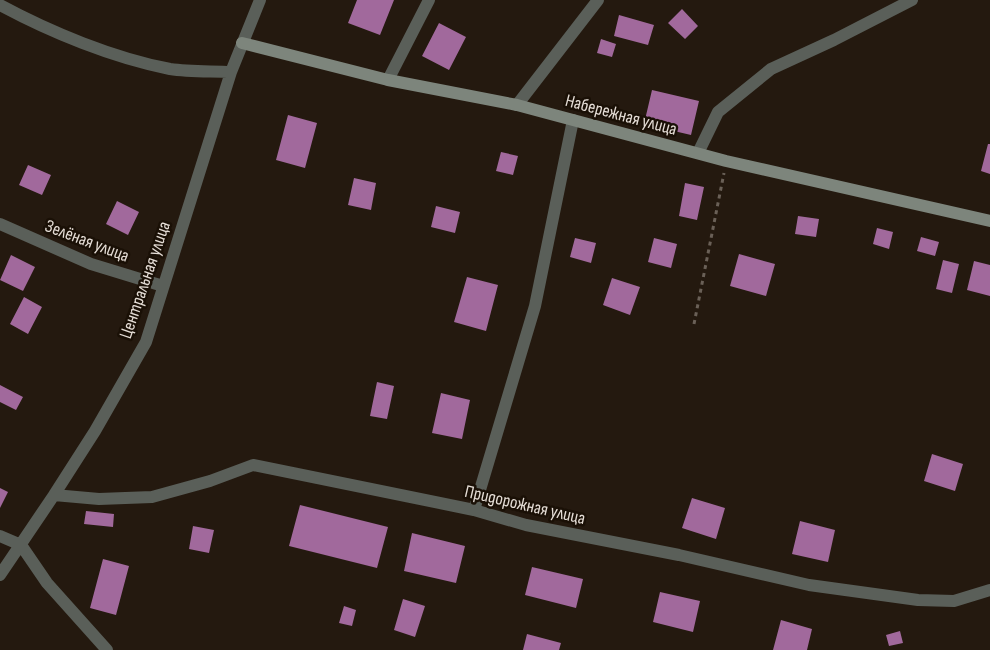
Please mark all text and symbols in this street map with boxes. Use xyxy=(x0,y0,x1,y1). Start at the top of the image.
street label: Набережная улица xyxy=(563,90,679,140)
street label: Зелёная улица xyxy=(42,215,132,267)
street label: Центральная улица xyxy=(115,219,175,341)
street label: Придорожная улица xyxy=(463,481,587,529)

